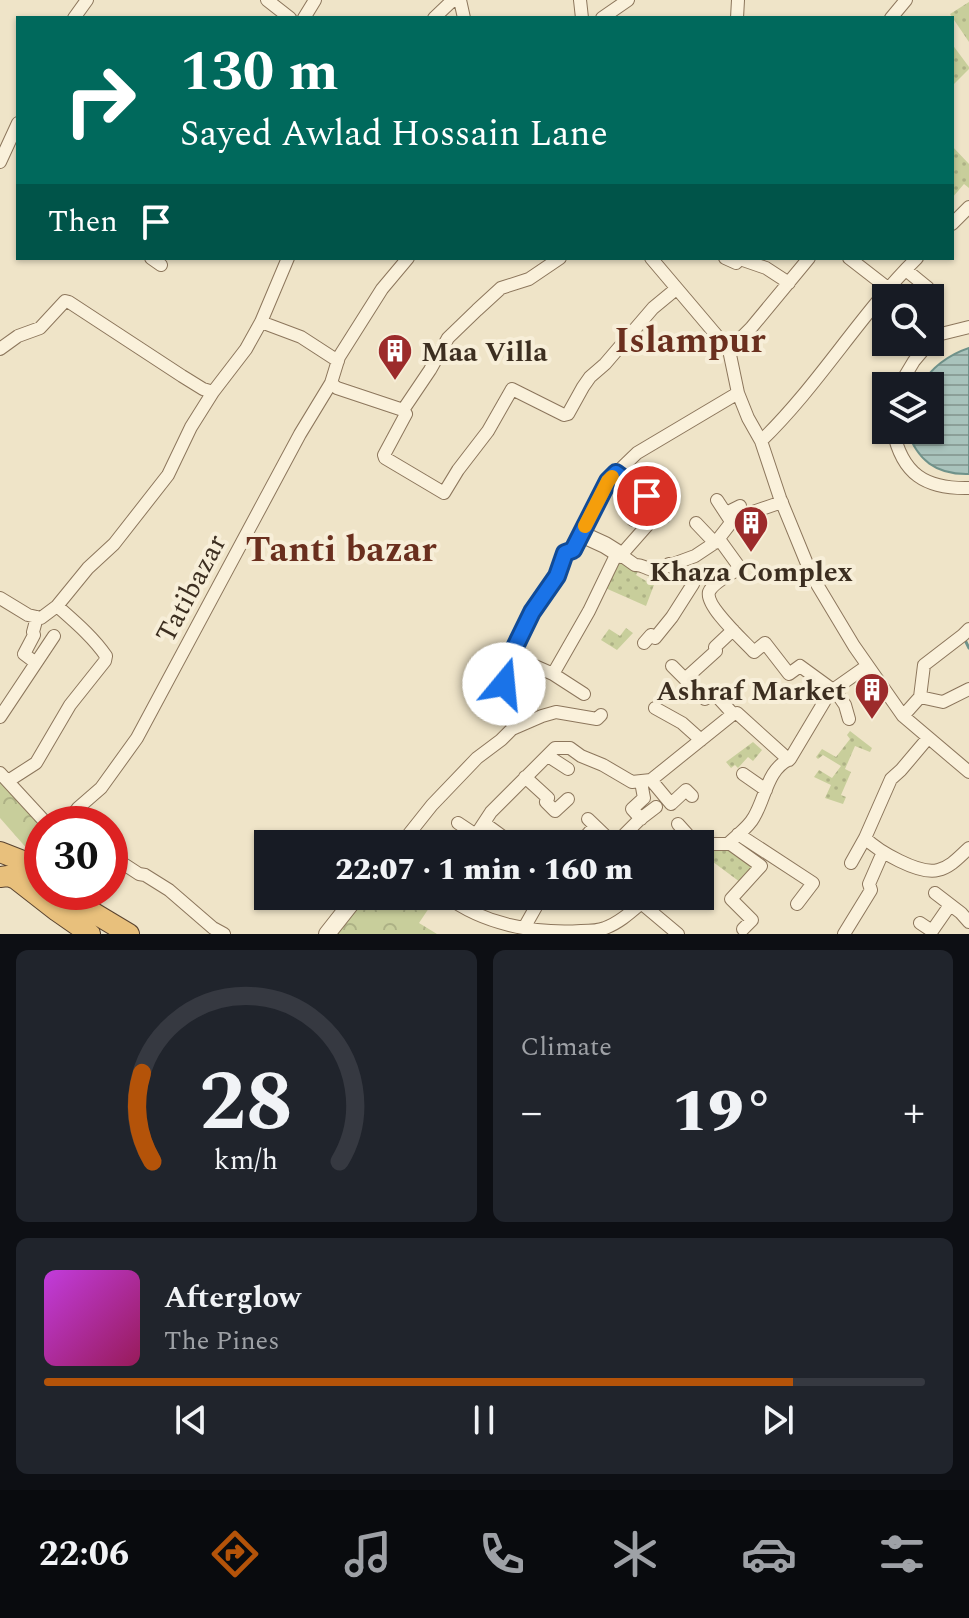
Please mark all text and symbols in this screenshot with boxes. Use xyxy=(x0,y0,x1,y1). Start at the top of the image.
text: 130 m xyxy=(180,30,339,115)
icon: right xyxy=(48,48,152,152)
text: Sayed Awlad Hossain Lane xyxy=(180,107,608,162)
text: Then xyxy=(48,199,118,245)
icon: arrive xyxy=(134,200,178,244)
map controls xyxy=(872,284,944,444)
button: search xyxy=(872,284,944,356)
district label: Islampur xyxy=(614,314,766,369)
place label: Maa Villa xyxy=(421,331,548,374)
building icon: Maa Villa xyxy=(376,332,414,382)
button: layers xyxy=(872,372,944,444)
pin xyxy=(613,462,681,530)
icon: arrive xyxy=(625,474,669,518)
building icon: Khaza Complex xyxy=(732,504,770,554)
district label: Tanti bazar xyxy=(245,523,437,578)
street label: Tatibazar xyxy=(145,527,238,651)
place label: Khaza Complex xyxy=(649,551,853,594)
position arrow xyxy=(462,642,546,726)
place label: Ashraf Market xyxy=(656,670,846,713)
building icon: Ashraf Market xyxy=(853,671,891,721)
speed limit sign: 30 xyxy=(24,806,128,910)
text: 22:07 · 1 min · 160 m xyxy=(335,847,633,893)
text: Climate xyxy=(521,1027,612,1067)
text: 28 xyxy=(200,1040,293,1167)
text: 19° xyxy=(672,1066,774,1158)
text: − xyxy=(521,1079,543,1146)
text: + xyxy=(903,1079,925,1146)
text: km/h xyxy=(214,1139,278,1182)
text: Afterglow xyxy=(164,1275,301,1321)
text: The Pines xyxy=(164,1321,279,1361)
icon: previous xyxy=(169,1398,213,1442)
icon: pause xyxy=(462,1398,506,1442)
icon: next xyxy=(756,1398,800,1442)
icon: directions xyxy=(207,1526,263,1582)
icon: music xyxy=(340,1526,396,1582)
icon: phone xyxy=(474,1526,530,1582)
icon: climate xyxy=(607,1526,663,1582)
icon: car xyxy=(741,1526,797,1582)
icon: filters xyxy=(874,1526,930,1582)
text: 22:06 xyxy=(39,1527,129,1582)

